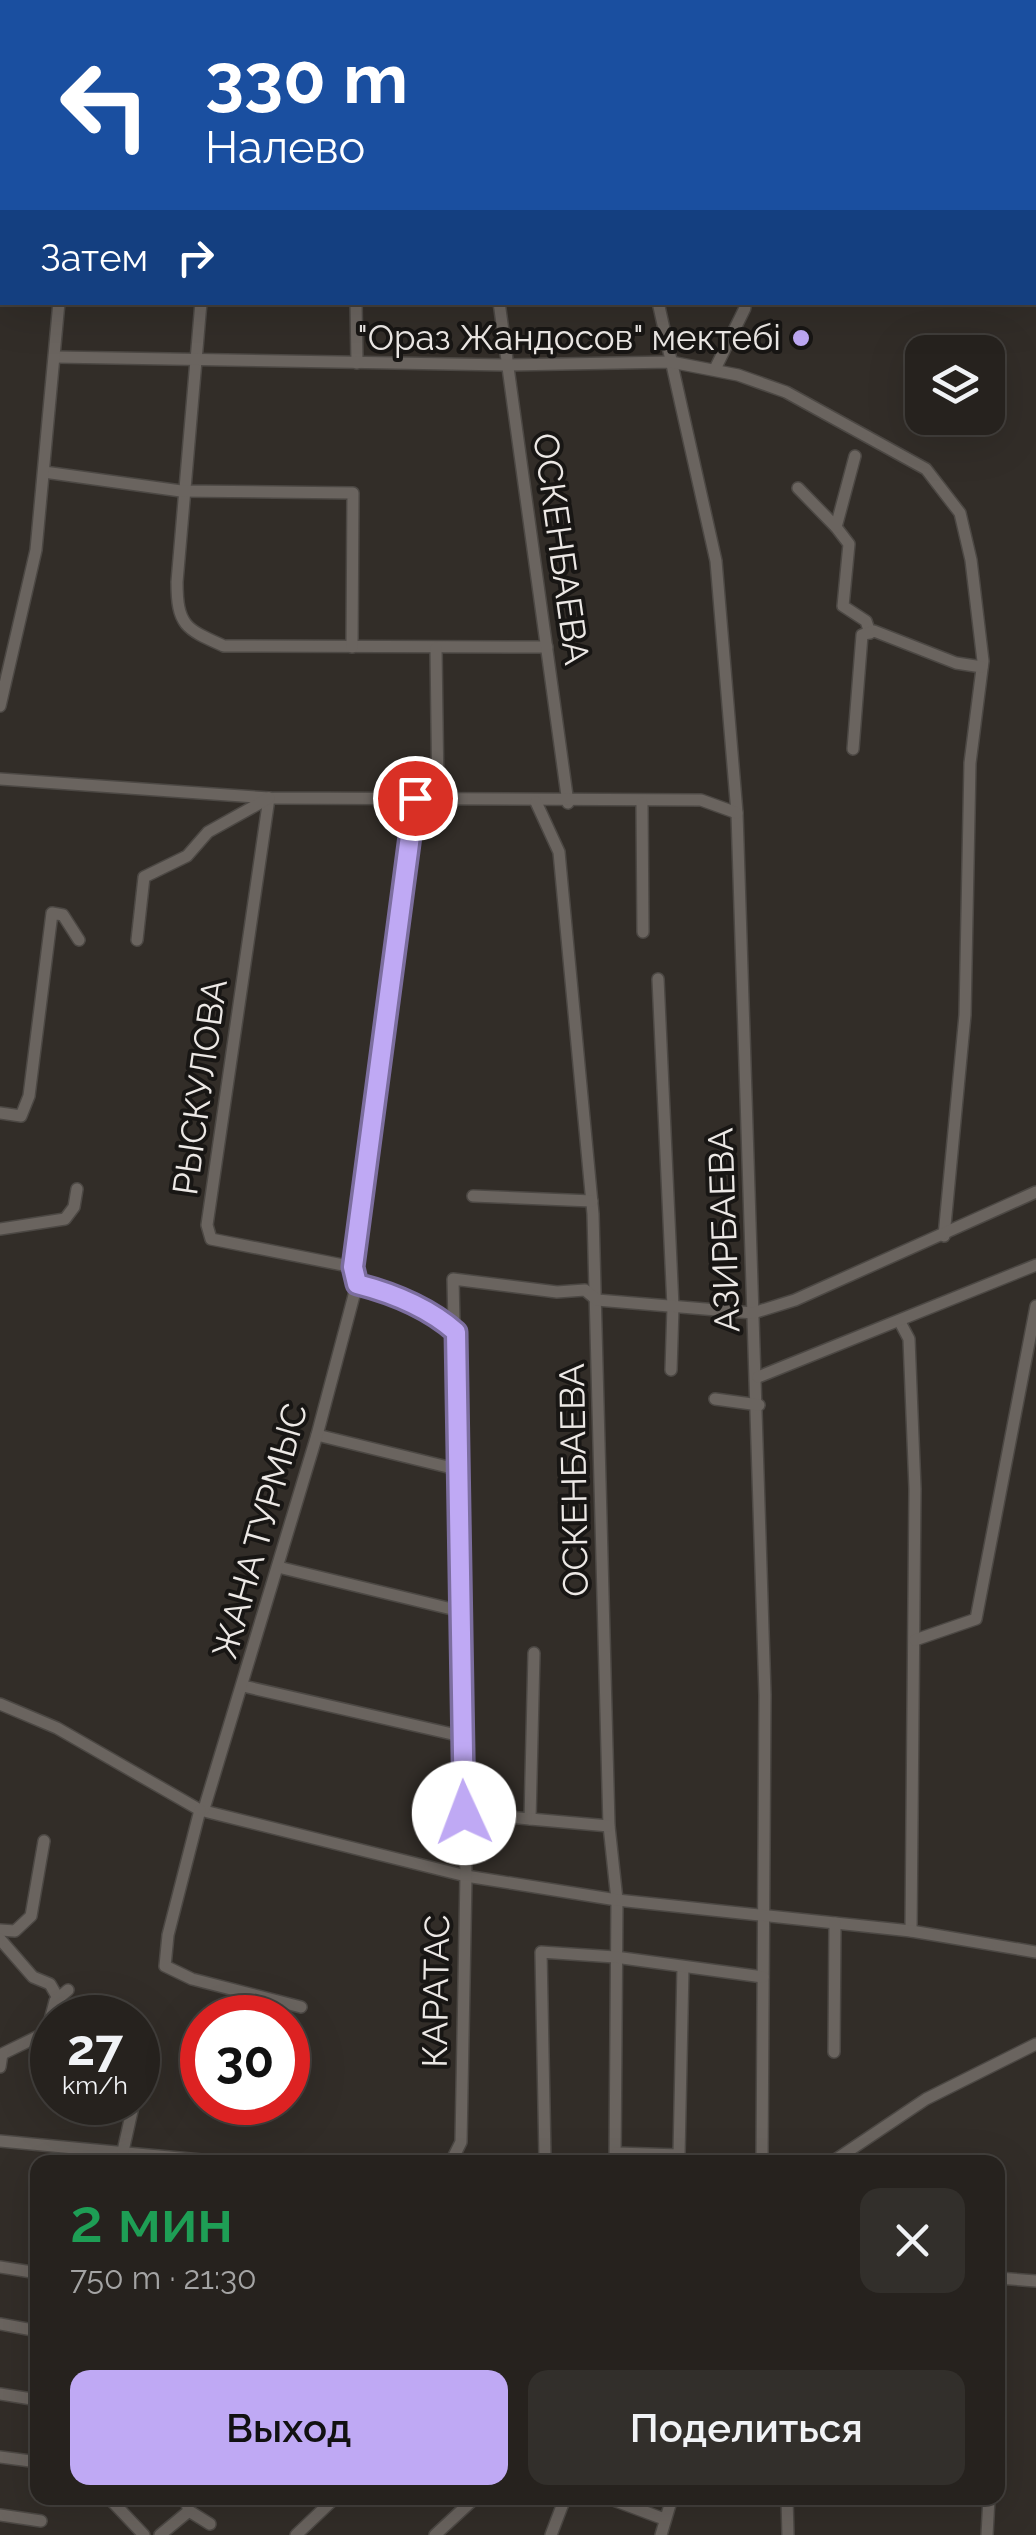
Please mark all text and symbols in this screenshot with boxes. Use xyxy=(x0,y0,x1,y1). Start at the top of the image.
text: 330 m xyxy=(205,37,408,119)
icon: left xyxy=(40,40,170,170)
text: Налево xyxy=(205,121,365,174)
icon: right xyxy=(168,230,223,285)
text: Затем xyxy=(40,235,148,280)
place label: "Ораз Жандосов" мектебі xyxy=(358,317,781,358)
marker: "Ораз Жандосов" мектебі xyxy=(790,327,812,349)
map controls xyxy=(905,335,1005,435)
button: layers xyxy=(905,335,1005,435)
street label: ОСКЕНБАЕВА xyxy=(525,431,598,668)
pin xyxy=(373,756,458,841)
icon: arrive xyxy=(388,771,443,826)
street label: РЫСКУЛОВА xyxy=(164,976,235,1197)
street label: АЗИРБАЕВА xyxy=(699,1127,748,1333)
street label: ОСКЕНБАЕВА xyxy=(551,1363,596,1597)
street label: ЖАНА ТУРМЫС xyxy=(203,1399,316,1663)
position arrow xyxy=(412,1761,516,1865)
street label: КАРАТАС xyxy=(414,1914,457,2068)
speed limit sign: 30 xyxy=(180,1995,310,2125)
text: 27 xyxy=(67,2018,123,2077)
text: km/h xyxy=(62,2070,128,2100)
text: 2 мин xyxy=(70,2186,233,2256)
button: close xyxy=(860,2188,965,2293)
text: 750 m · 21:30 xyxy=(70,2259,257,2296)
button: Выход xyxy=(70,2370,508,2485)
button: Поделиться xyxy=(528,2370,965,2485)

